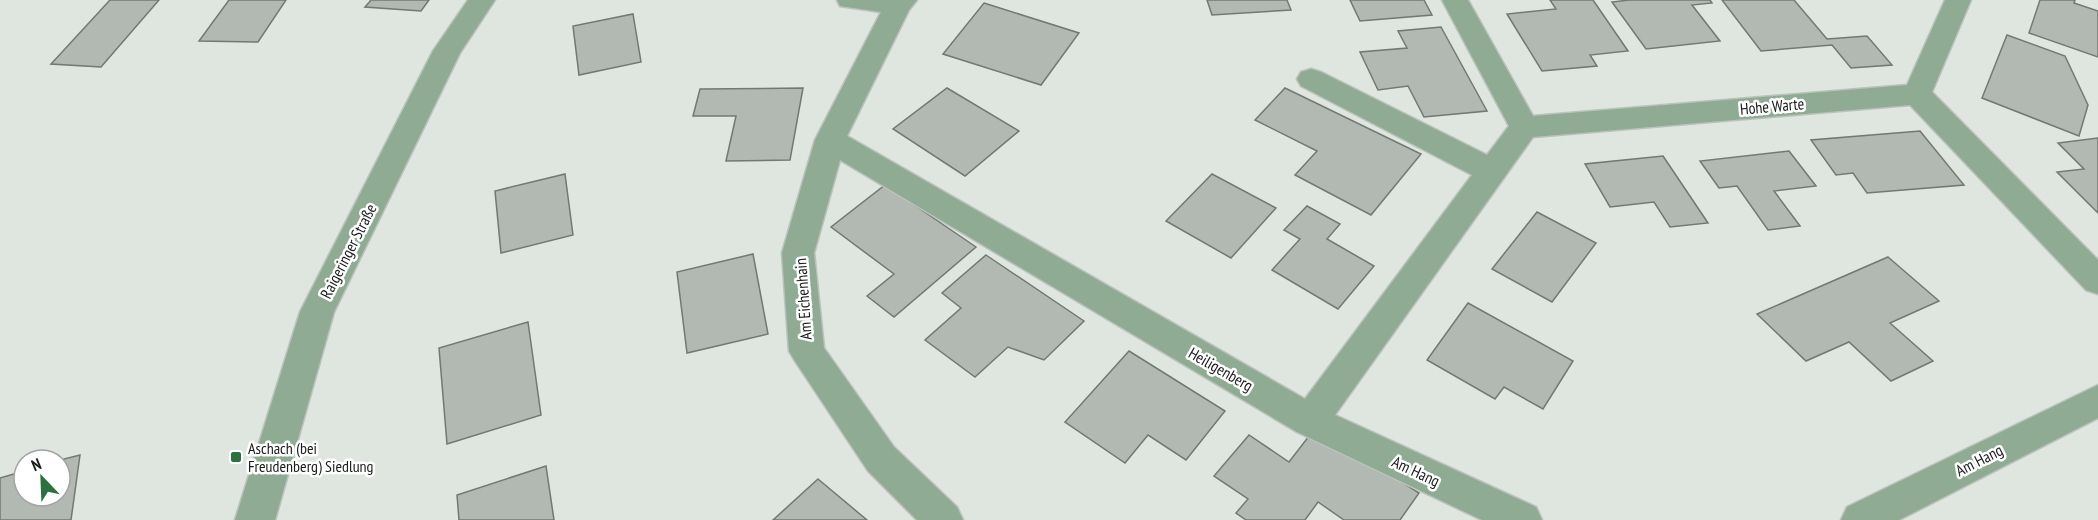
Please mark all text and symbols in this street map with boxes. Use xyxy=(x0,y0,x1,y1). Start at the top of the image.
street label: Hohe Warte xyxy=(1739,93,1805,119)
street label: Raigeringer Straße xyxy=(316,200,380,302)
street label: Am Eichenhain xyxy=(790,257,816,341)
street label: Heiligenberg xyxy=(1185,343,1257,395)
place label: Aschach (bei Freudenberg) Siedlung xyxy=(248,438,374,476)
street label: Am Hang xyxy=(1952,440,2006,480)
north arrow xyxy=(12,448,72,508)
marker: Aschach (bei Freudenberg) Siedlung xyxy=(229,450,243,464)
street label: Am Hang xyxy=(1389,451,1443,491)
text: N xyxy=(28,453,44,475)

